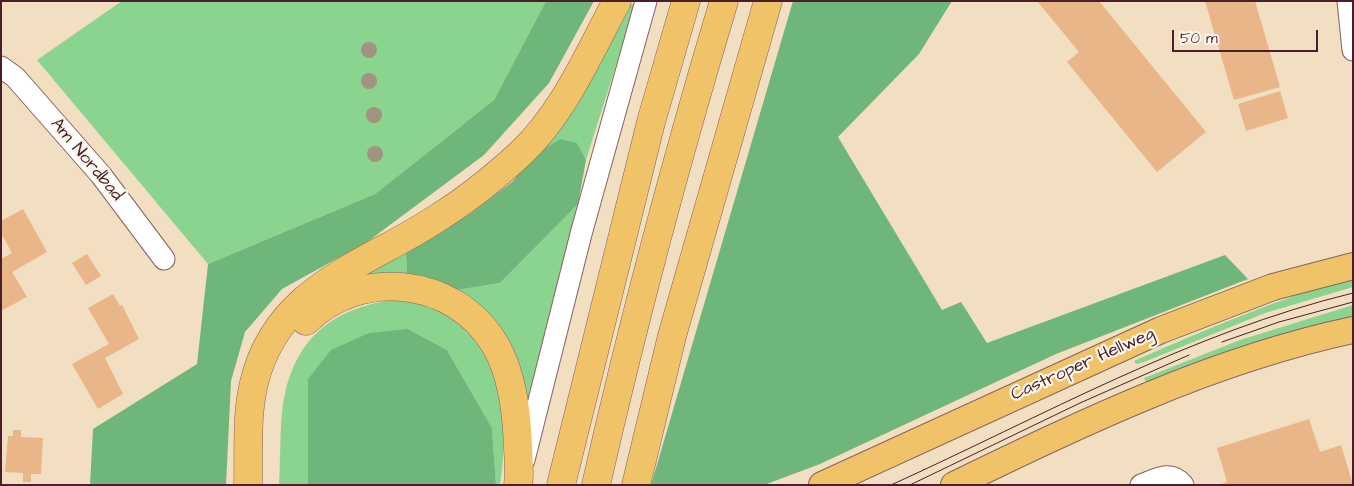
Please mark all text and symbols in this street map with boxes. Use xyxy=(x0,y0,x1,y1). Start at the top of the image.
scale bar xyxy=(1174,20,1320,52)
text: 50 m xyxy=(1180,28,1218,49)
street label: Am Nordbad xyxy=(45,114,127,206)
street label: Castroper Hellweg xyxy=(1008,324,1158,406)

